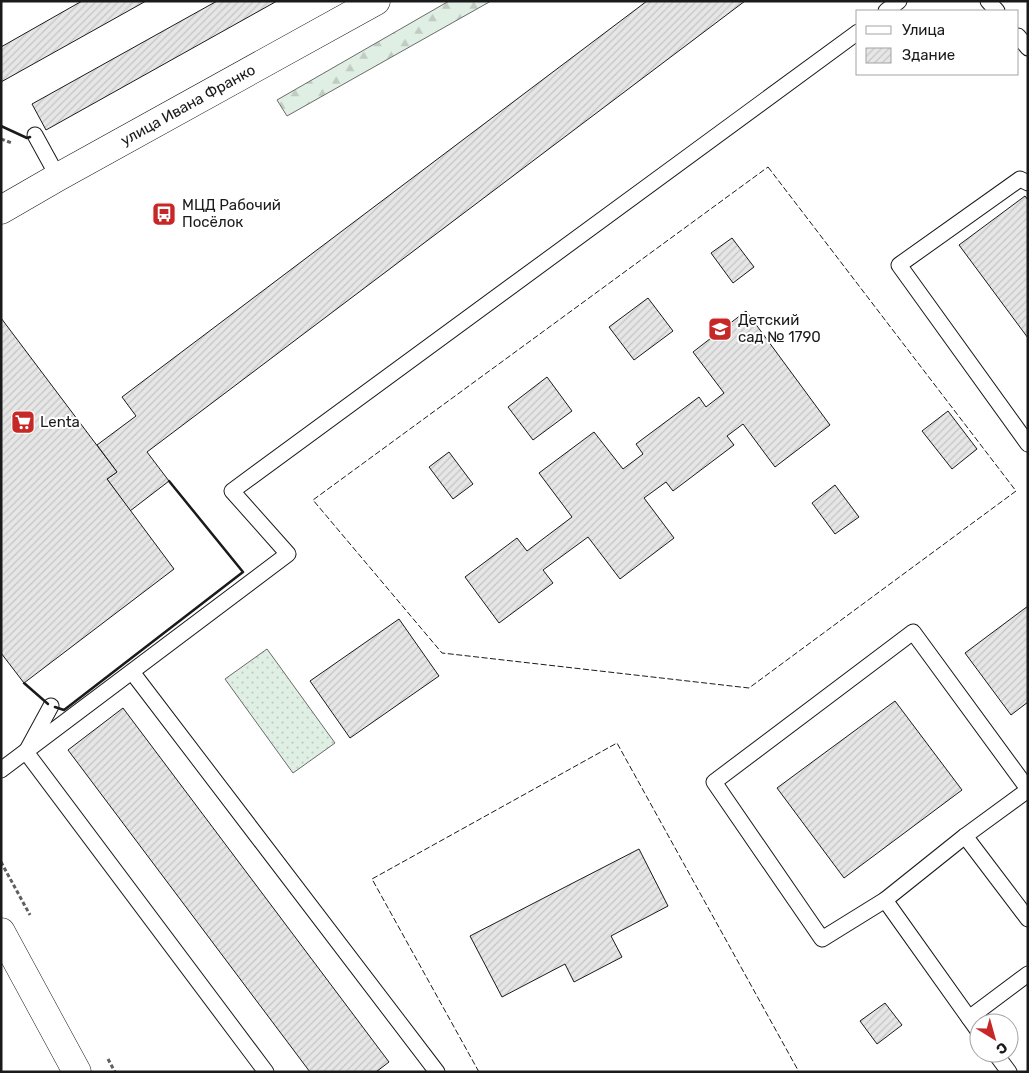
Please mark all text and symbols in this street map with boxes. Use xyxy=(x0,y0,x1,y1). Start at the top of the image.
legend xyxy=(856,10,1019,75)
text: Улица xyxy=(902,21,945,39)
text: Здание xyxy=(902,46,955,64)
street label: улица Ивана Франко xyxy=(118,60,258,150)
place label: МЦД Рабочий Посёлок xyxy=(182,196,281,231)
bus stop icon: МЦД Рабочий Посёлок xyxy=(151,201,177,227)
place label: Детский сад № 1790 xyxy=(738,311,821,346)
school or university icon: Детский сад № 1790 xyxy=(707,316,733,342)
supermarket icon: Lenta xyxy=(10,409,36,435)
place label: Lenta xyxy=(40,413,80,431)
north arrow xyxy=(969,1013,1019,1063)
text: С xyxy=(992,1038,1011,1058)

